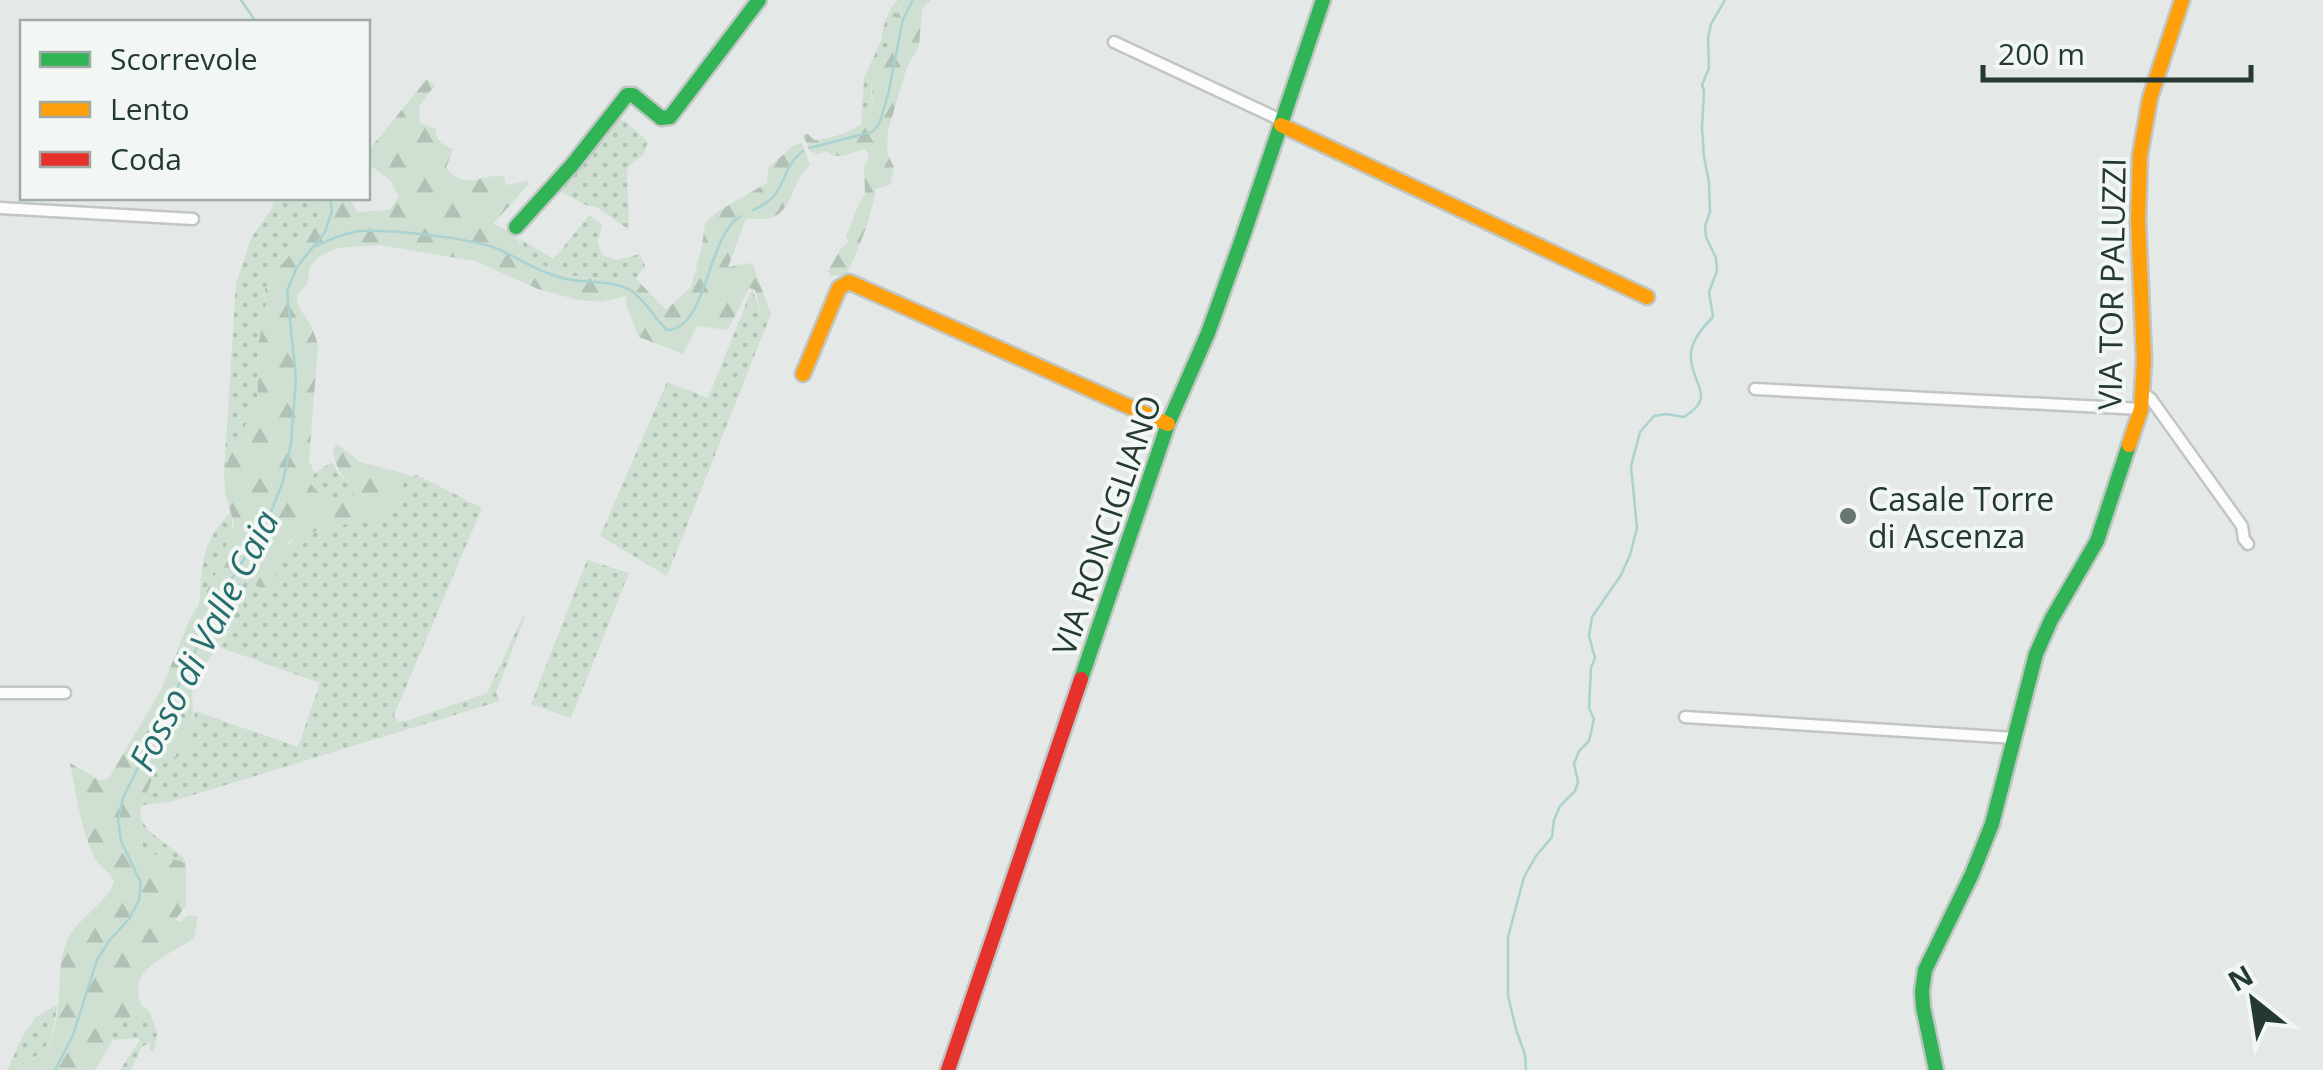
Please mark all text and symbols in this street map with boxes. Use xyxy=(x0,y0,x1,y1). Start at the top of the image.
legend xyxy=(20,20,370,200)
scale bar xyxy=(1983,20,2250,82)
text: 200 m xyxy=(1998,33,2085,74)
text: Scorrevole xyxy=(110,38,258,79)
text: Lento xyxy=(110,88,190,129)
text: Coda xyxy=(110,138,182,179)
street label: VIA TOR PALUZZI xyxy=(2087,158,2135,410)
street label: VIA RONCIGLIANO xyxy=(1041,389,1171,661)
place label: Casale Torre di Ascenza xyxy=(1868,477,2054,557)
water label: Fosso di Valle Caia xyxy=(117,502,289,778)
marker: Casale Torre di Ascenza xyxy=(1837,505,1859,527)
north arrow xyxy=(2203,950,2303,1050)
text: N xyxy=(2221,955,2259,1000)

